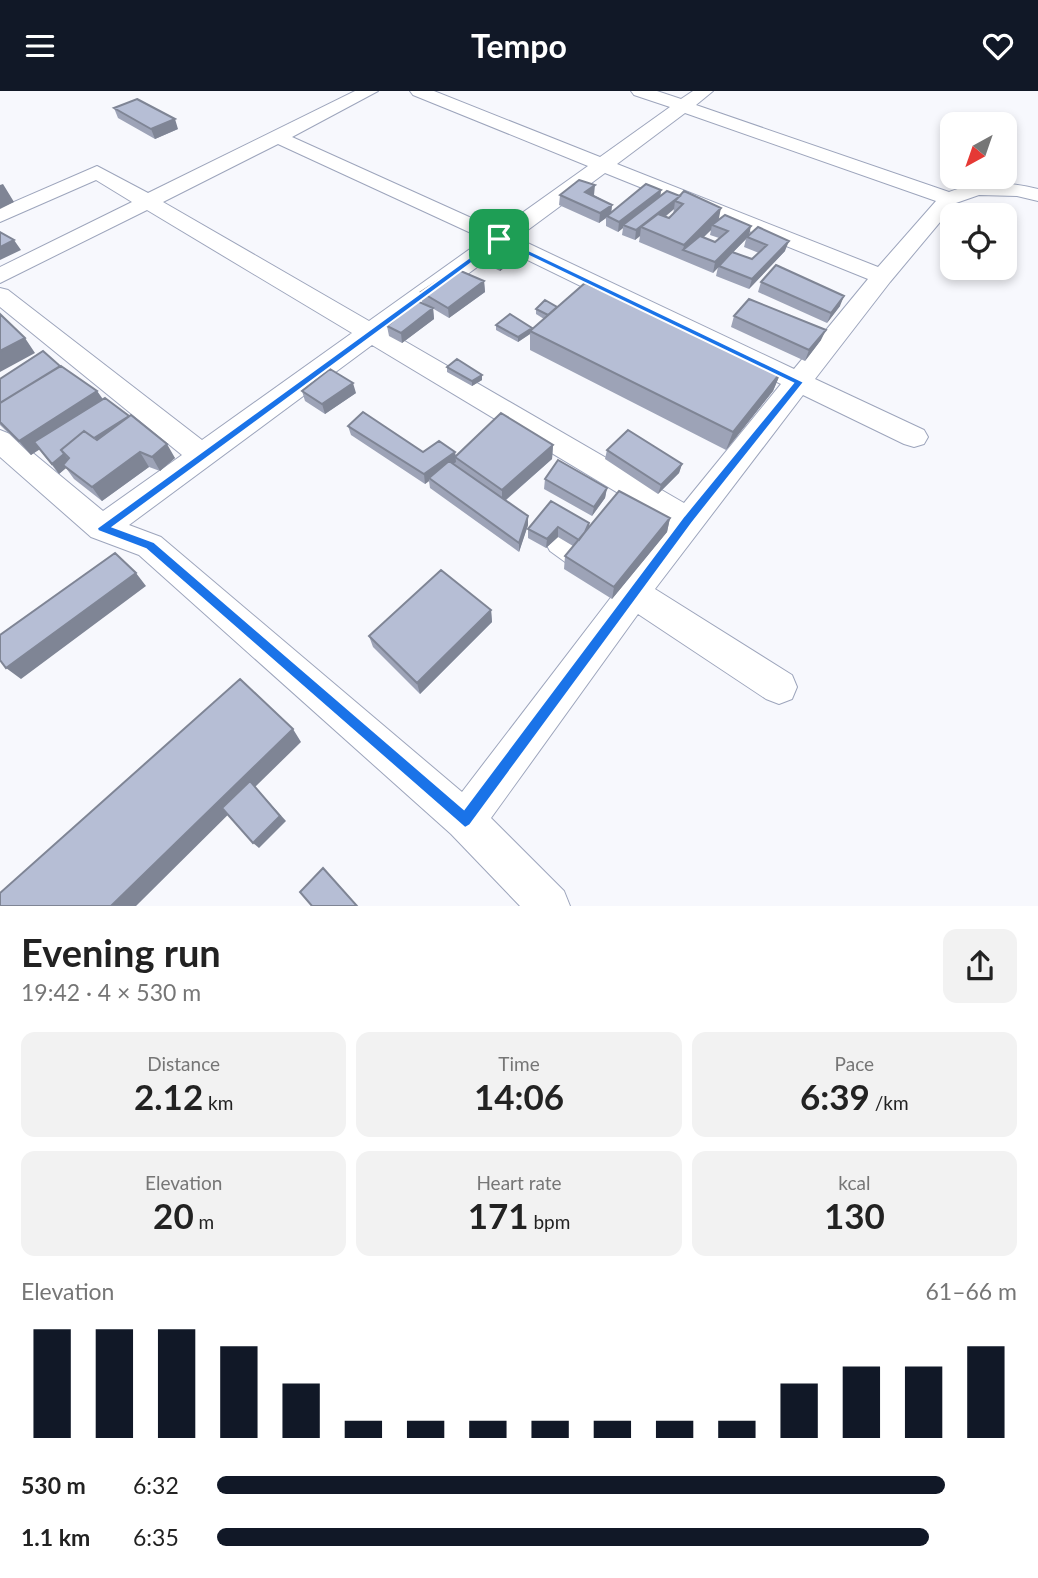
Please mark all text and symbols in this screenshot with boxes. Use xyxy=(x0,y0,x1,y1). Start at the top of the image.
text: Tempo xyxy=(471,26,567,65)
icon: menu xyxy=(21,27,59,65)
icon: heart xyxy=(979,27,1017,65)
north arrow xyxy=(940,112,1017,189)
map controls xyxy=(940,112,1017,280)
button: locate xyxy=(940,203,1017,280)
pin xyxy=(469,209,529,269)
icon: arrive xyxy=(480,220,518,258)
text: Evening run xyxy=(21,929,221,975)
button: share xyxy=(943,929,1017,1003)
text: 19:42 · 4 × 530 m xyxy=(21,978,201,1006)
text: Distance xyxy=(147,1052,220,1075)
text: Time xyxy=(498,1052,540,1075)
text: Pace xyxy=(835,1052,874,1075)
text: 2.12 xyxy=(134,1075,203,1117)
text: 14:06 xyxy=(474,1075,564,1117)
text: 6:39 xyxy=(800,1075,870,1117)
text: km xyxy=(203,1091,233,1114)
text: /km xyxy=(870,1091,909,1114)
text: Elevation xyxy=(145,1171,222,1194)
text: Heart rate xyxy=(476,1171,562,1194)
text: kcal xyxy=(838,1171,870,1194)
text: 20 xyxy=(153,1194,194,1236)
text: 171 xyxy=(468,1194,529,1236)
text: 130 xyxy=(824,1194,885,1236)
text: m xyxy=(194,1210,214,1233)
text: bpm xyxy=(529,1210,570,1233)
text: Elevation xyxy=(21,1277,114,1305)
text: 61–66 m xyxy=(925,1277,1017,1305)
text: 530 m xyxy=(21,1471,86,1499)
text: 6:32 xyxy=(133,1471,179,1499)
text: 1.1 km xyxy=(21,1523,90,1551)
text: 6:35 xyxy=(133,1523,179,1551)

